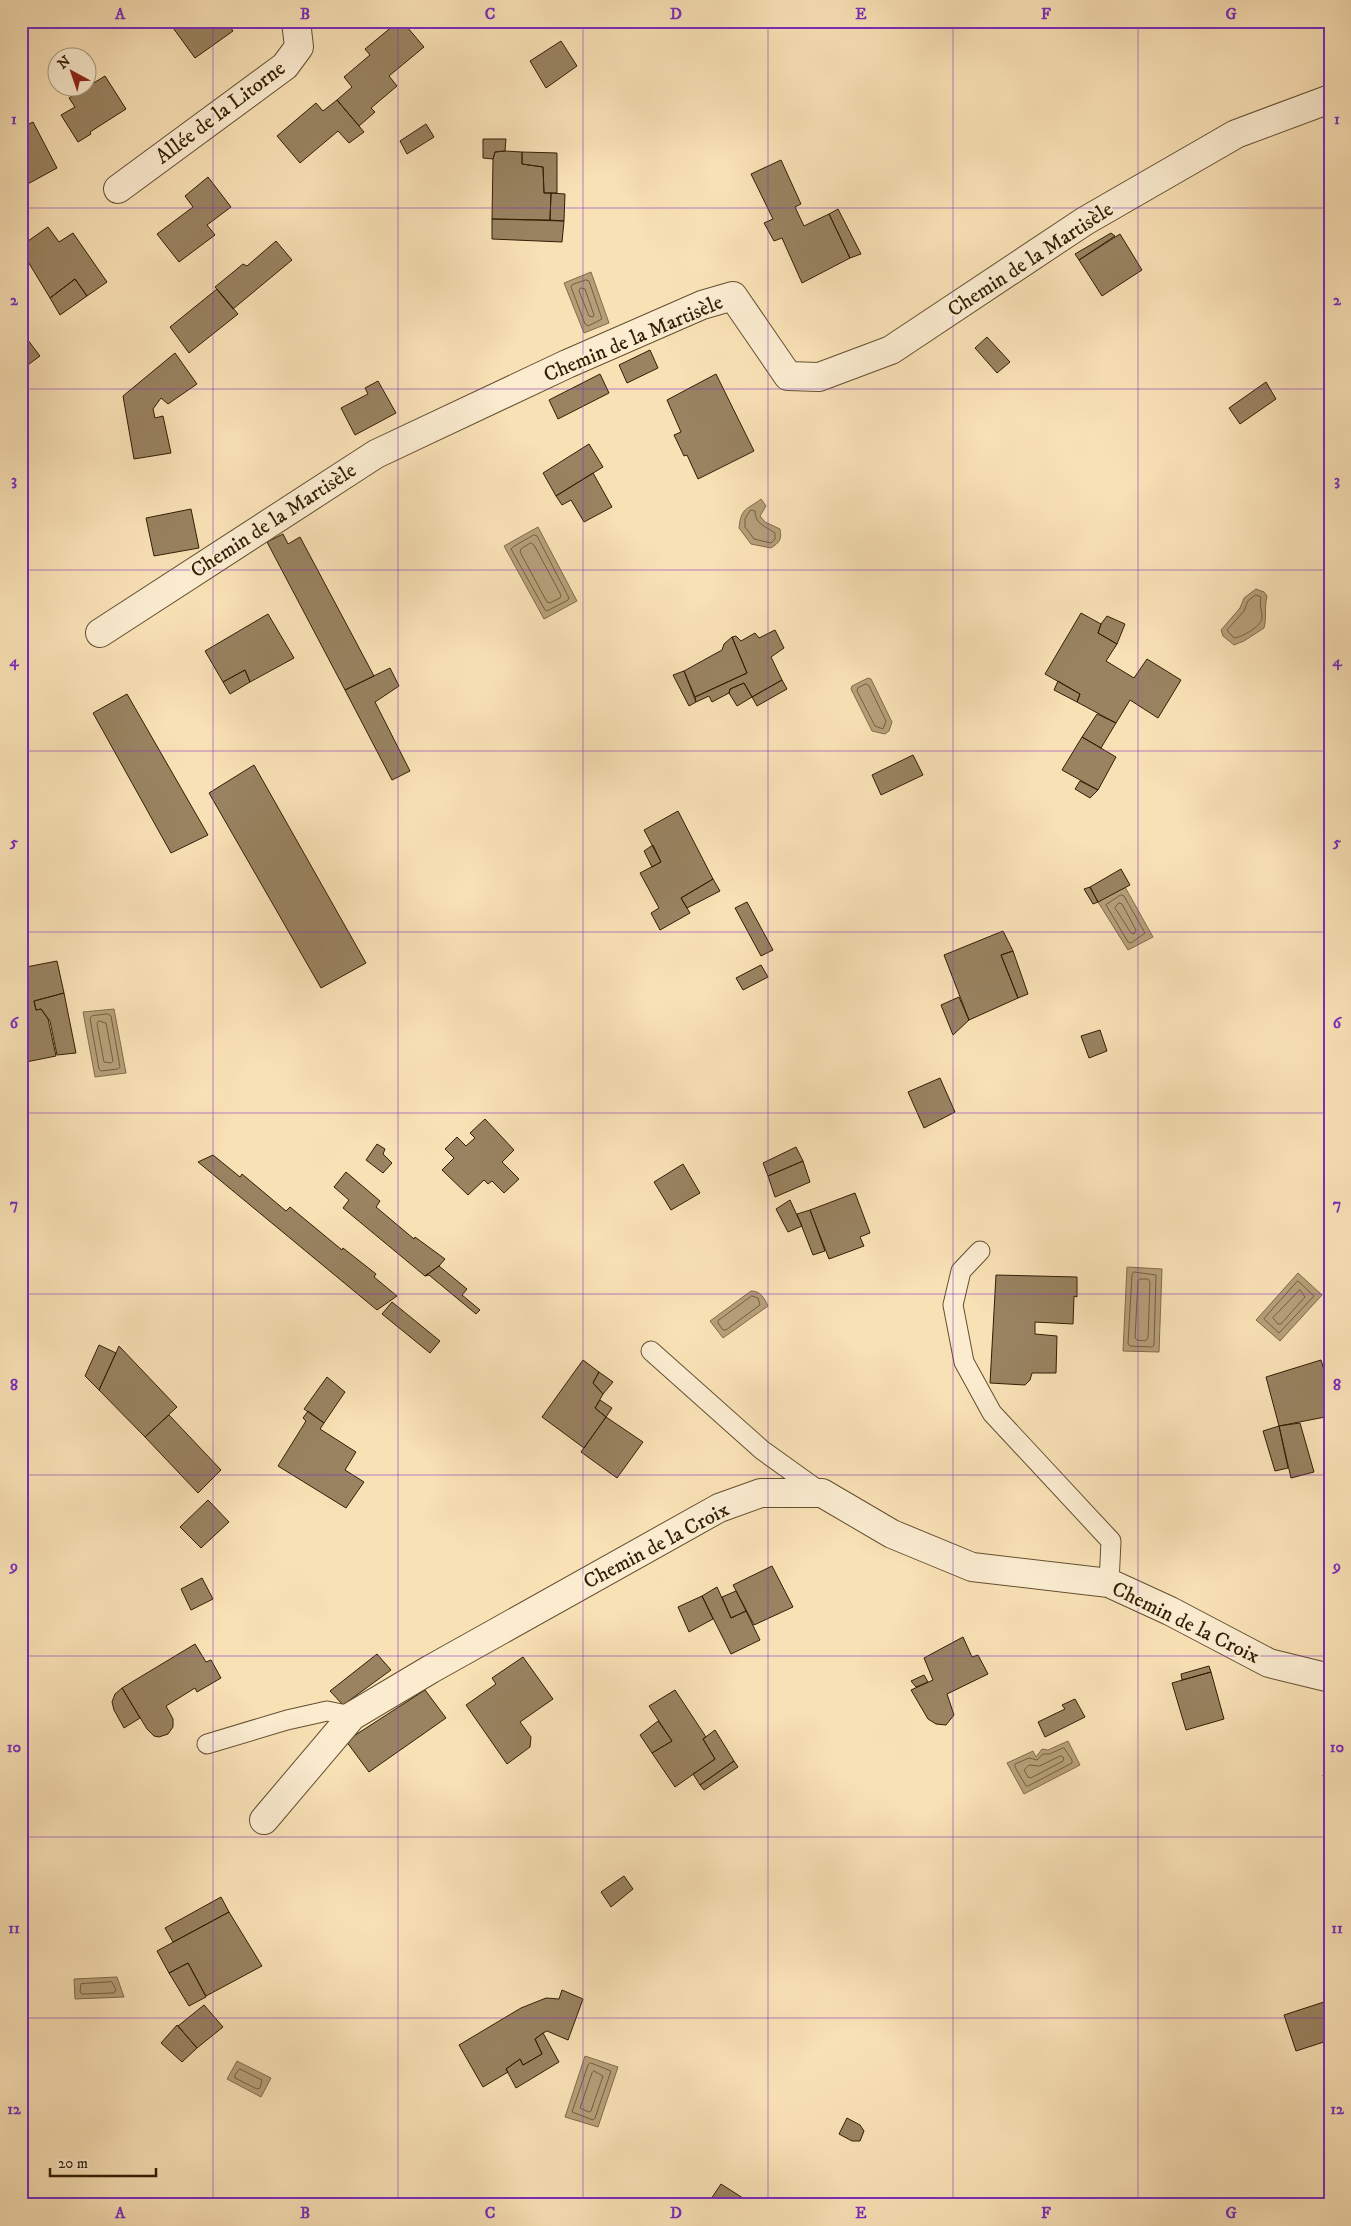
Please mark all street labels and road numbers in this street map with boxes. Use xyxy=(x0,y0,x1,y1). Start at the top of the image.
street label: Allée de la Litorne xyxy=(151,55,291,170)
street label: Chemin de la Martisèle xyxy=(943,196,1119,323)
street label: Chemin de la Martisèle xyxy=(540,289,727,388)
street label: Chemin de la Martisèle xyxy=(186,457,362,584)
street label: Chemin de la Croix xyxy=(579,1497,734,1595)
street label: Chemin de la Croix xyxy=(1107,1576,1264,1670)

